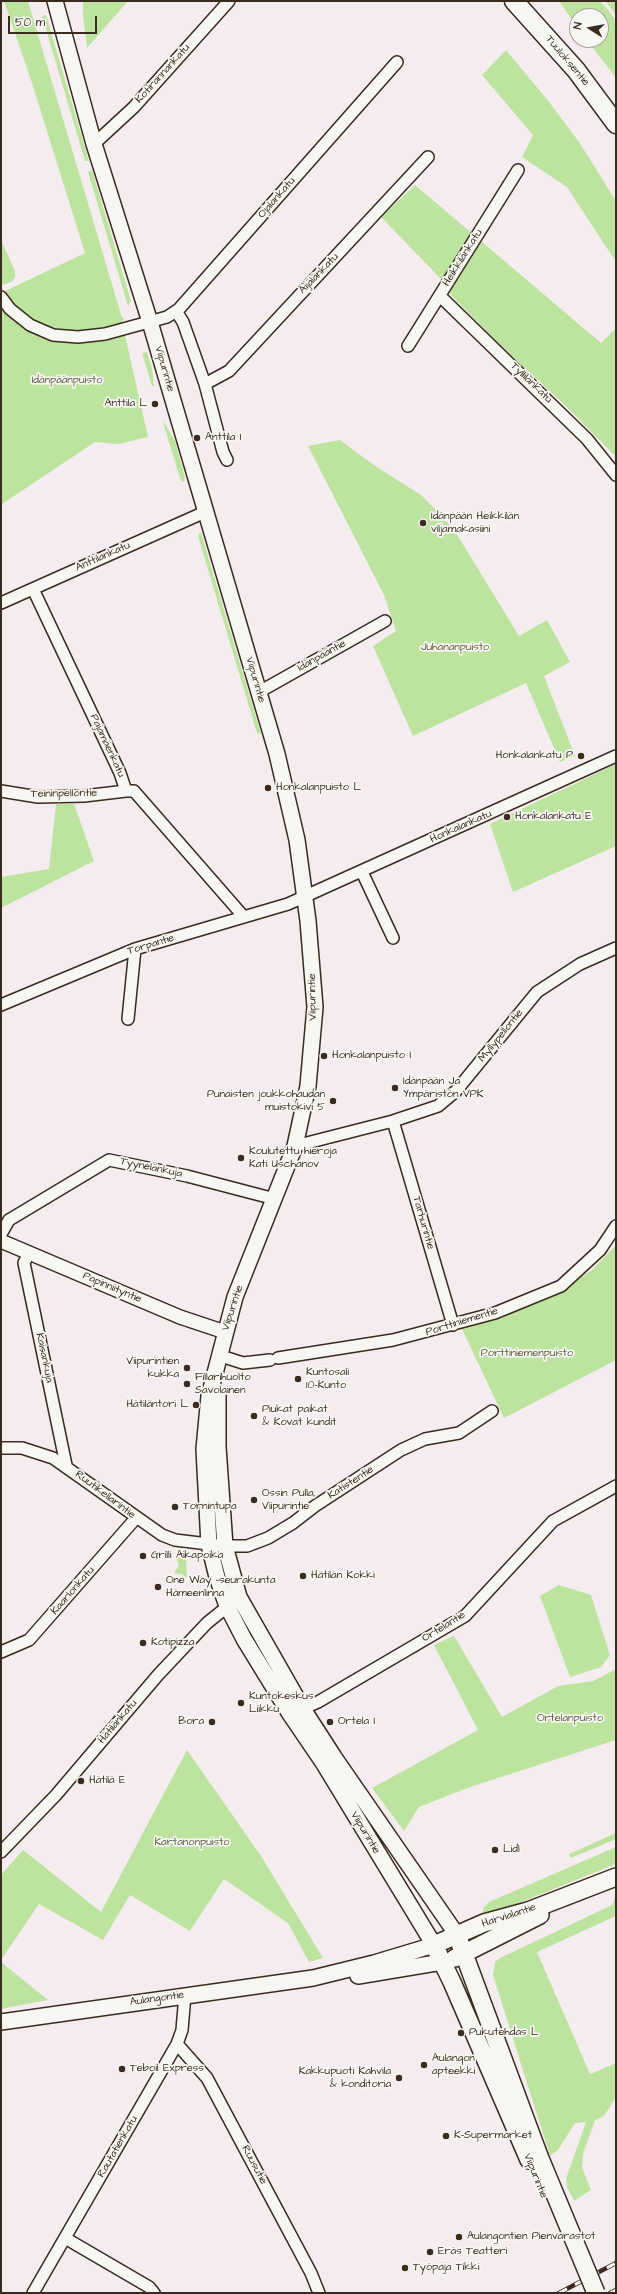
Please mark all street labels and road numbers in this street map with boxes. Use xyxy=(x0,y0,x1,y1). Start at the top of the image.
street label: Tuuloksentie xyxy=(542,33,592,89)
street label: Kotirannankatu xyxy=(133,42,193,106)
street label: Ojalankatu xyxy=(256,175,298,221)
street label: Heikkilänkatu xyxy=(440,227,486,289)
street label: Äijälänkatu xyxy=(296,251,342,297)
street label: Viipurintie xyxy=(151,344,177,394)
street label: Tyllilänkatu xyxy=(507,360,555,406)
street label: Anttilankatu xyxy=(74,539,132,575)
street label: Idänpääntie xyxy=(295,637,349,675)
street label: Viipurintie xyxy=(242,655,268,705)
street label: Pajamäenkatu xyxy=(87,712,127,780)
street label: Teininpellontie xyxy=(31,787,97,801)
street label: Honkalankatu xyxy=(428,808,494,846)
street label: Torpantie xyxy=(126,932,176,958)
street label: Viipurintie xyxy=(306,973,320,1021)
street label: Myllypellontie xyxy=(476,1007,526,1065)
street label: Tyynelänkuja xyxy=(119,1155,183,1181)
street label: Tarhurintie xyxy=(409,1195,437,1251)
street label: Papinniityntie xyxy=(81,1270,143,1306)
street label: Viipurintie xyxy=(219,1283,247,1333)
street label: Porttiniementie xyxy=(424,1305,500,1339)
street label: Kaisankuja xyxy=(32,1332,56,1384)
street label: Katistentie xyxy=(326,1463,376,1503)
street label: Ruutikellarintie xyxy=(72,1468,138,1522)
street label: Kaarlonkatu xyxy=(48,1564,98,1618)
street label: Ortelantie xyxy=(420,1608,468,1646)
street label: Hätilänkatu xyxy=(96,1697,140,1747)
street label: Viipurintie xyxy=(347,1809,383,1857)
street label: Harvialantie xyxy=(480,1901,538,1931)
street label: Aulangontie xyxy=(129,1989,185,2009)
street label: Rautatienkatu xyxy=(95,2114,141,2180)
street label: Ruusutie xyxy=(238,2143,270,2187)
street label: Viipurintie xyxy=(520,2152,550,2200)

